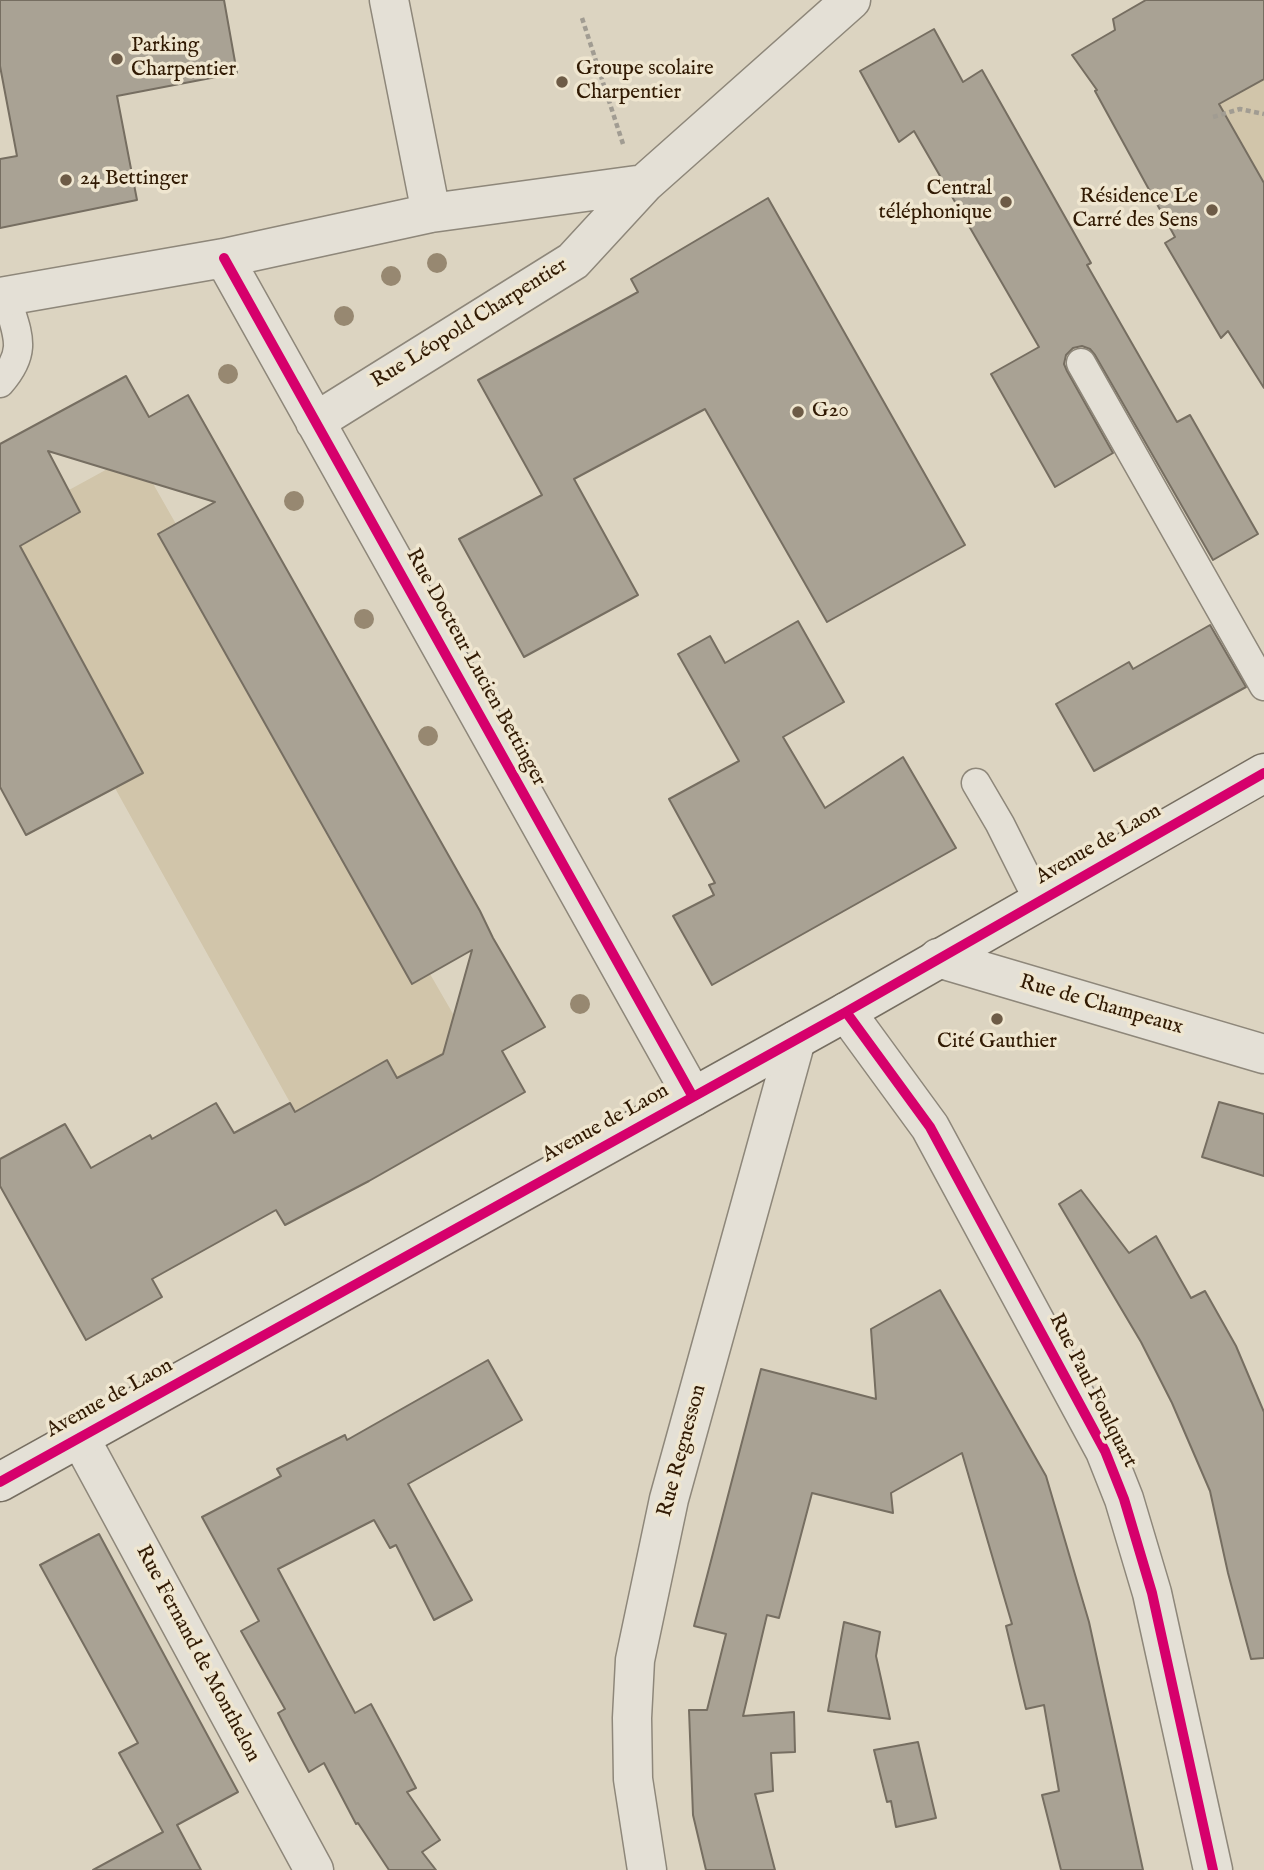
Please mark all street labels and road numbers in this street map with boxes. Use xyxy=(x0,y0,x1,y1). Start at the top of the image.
street label: Rue Léopold Charpentier xyxy=(367,253,573,395)
street label: Rue Docteur Lucien Bettinger xyxy=(399,545,551,791)
street label: Avenue de Laon xyxy=(1032,799,1166,891)
street label: Rue de Champeaux xyxy=(1016,971,1186,1041)
street label: Avenue de Laon xyxy=(538,1079,674,1169)
street label: Rue Paul Foulquart xyxy=(1042,1310,1142,1472)
street label: Avenue de Laon xyxy=(42,1354,178,1444)
street label: Rue Regnesson xyxy=(653,1382,713,1520)
street label: Rue Fernand de Monthelon xyxy=(129,1541,265,1767)

